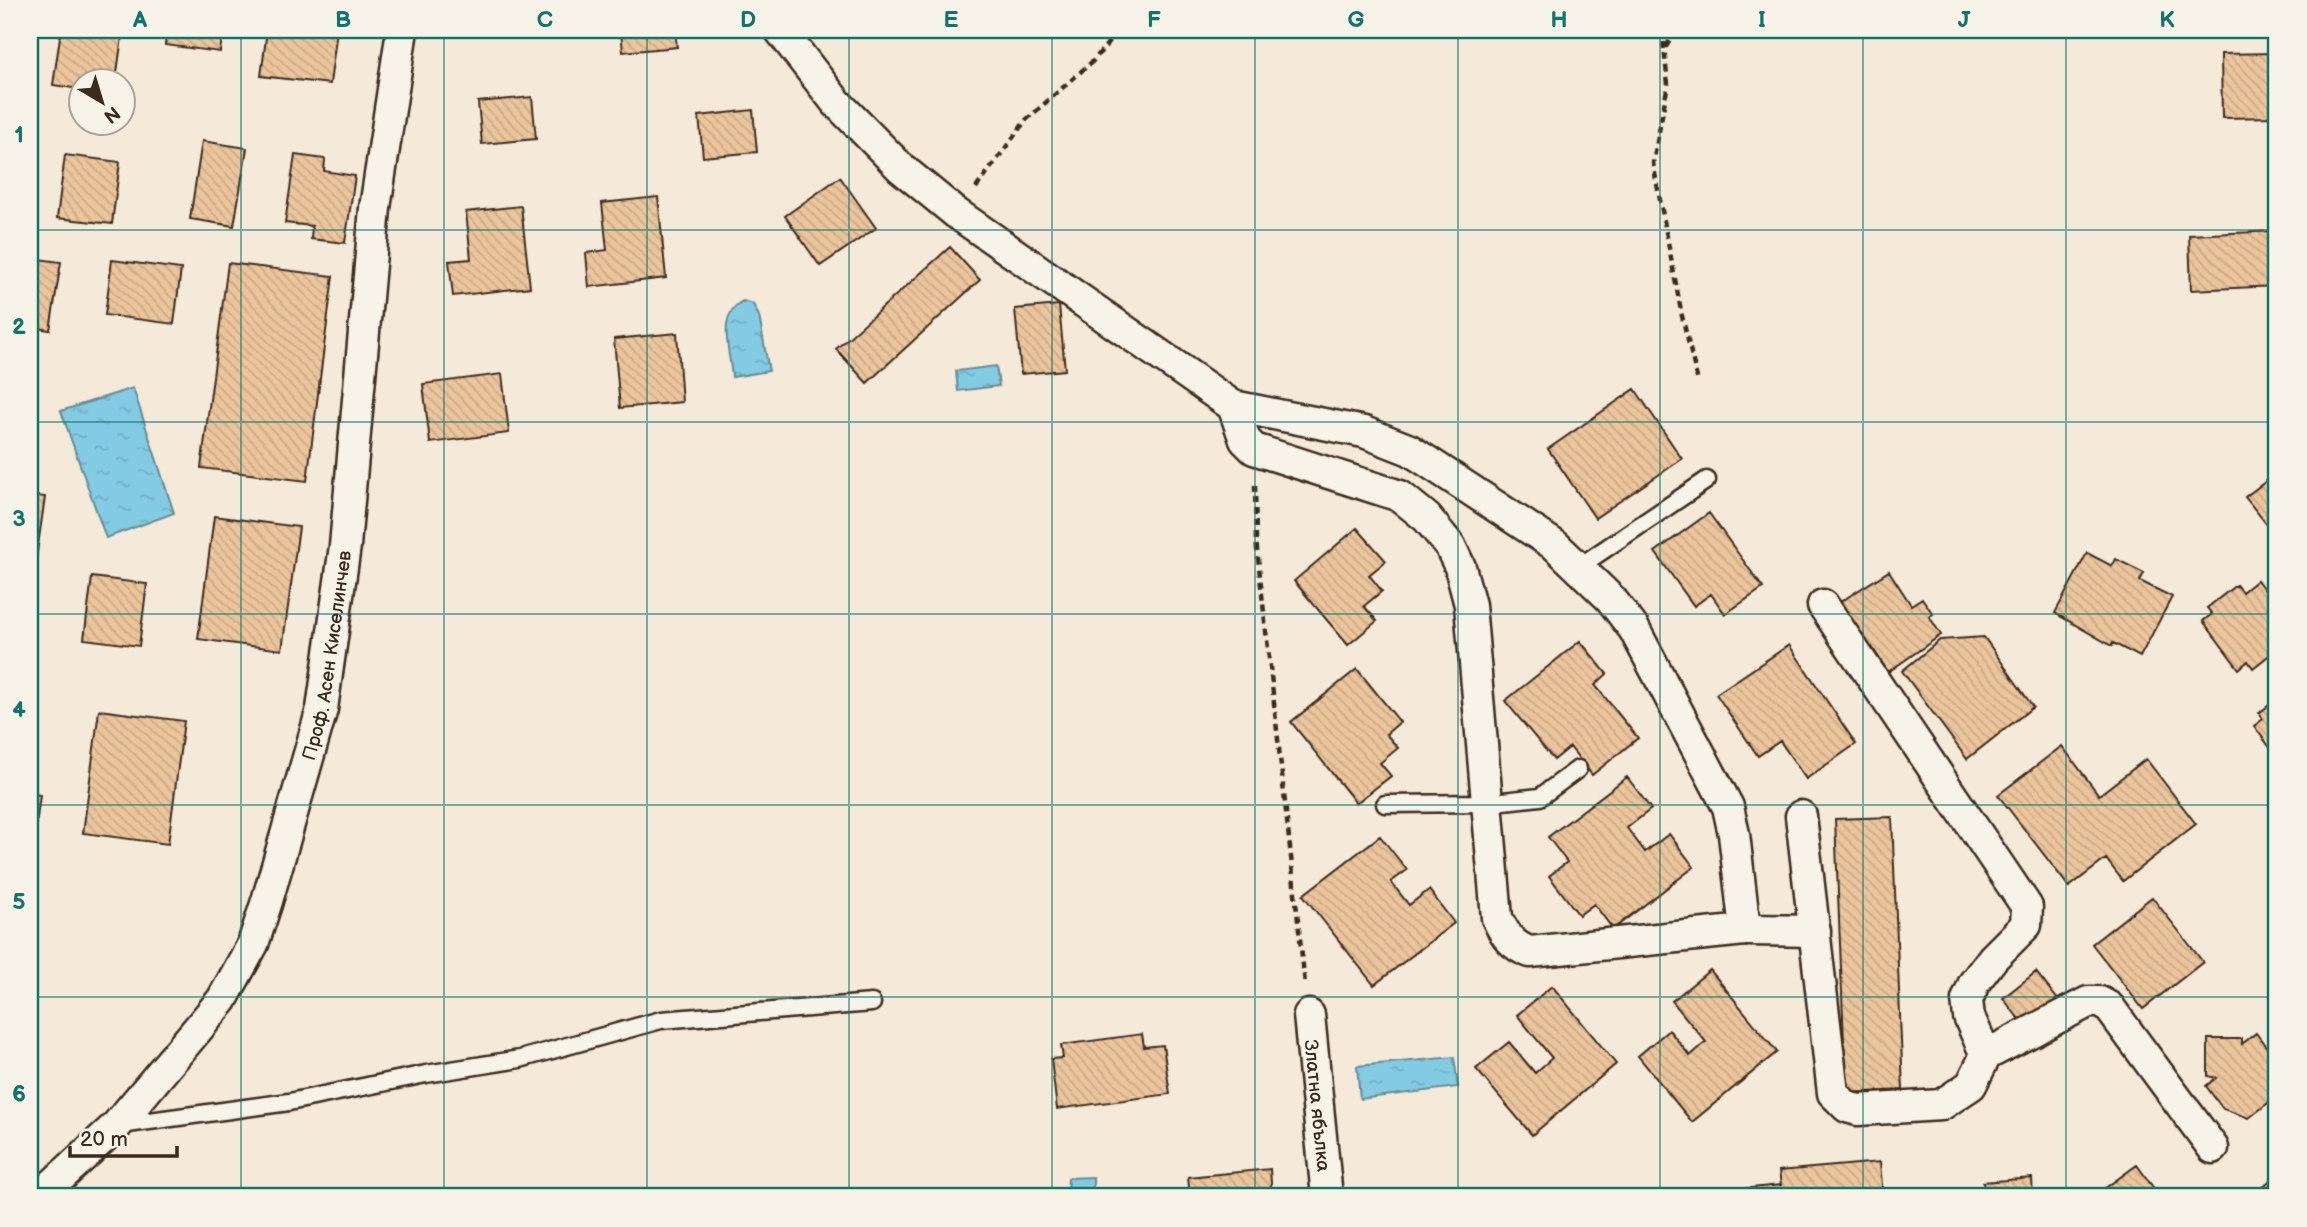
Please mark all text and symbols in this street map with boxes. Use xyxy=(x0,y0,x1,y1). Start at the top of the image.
text: A xyxy=(132,6,148,34)
text: B xyxy=(335,6,351,34)
text: C xyxy=(537,6,553,34)
text: D xyxy=(740,6,756,34)
text: E xyxy=(944,6,959,34)
text: F xyxy=(1147,6,1161,34)
text: G xyxy=(1348,6,1365,34)
text: H xyxy=(1550,6,1568,34)
text: I xyxy=(1758,6,1766,34)
text: J xyxy=(1958,6,1971,34)
text: K xyxy=(2159,6,2175,34)
north arrow xyxy=(66,66,136,136)
text: N xyxy=(99,101,124,128)
text: 1 xyxy=(14,121,24,149)
text: 2 xyxy=(12,313,26,341)
text: 3 xyxy=(12,505,26,533)
street label: Проф. Асен Киселинчев xyxy=(298,549,357,763)
text: 4 xyxy=(12,696,26,724)
text: 5 xyxy=(12,888,26,916)
street label: Златна ябълка xyxy=(1298,1039,1334,1173)
text: 6 xyxy=(12,1080,26,1108)
scale bar xyxy=(70,1115,177,1159)
text: 20 m xyxy=(80,1127,128,1152)

